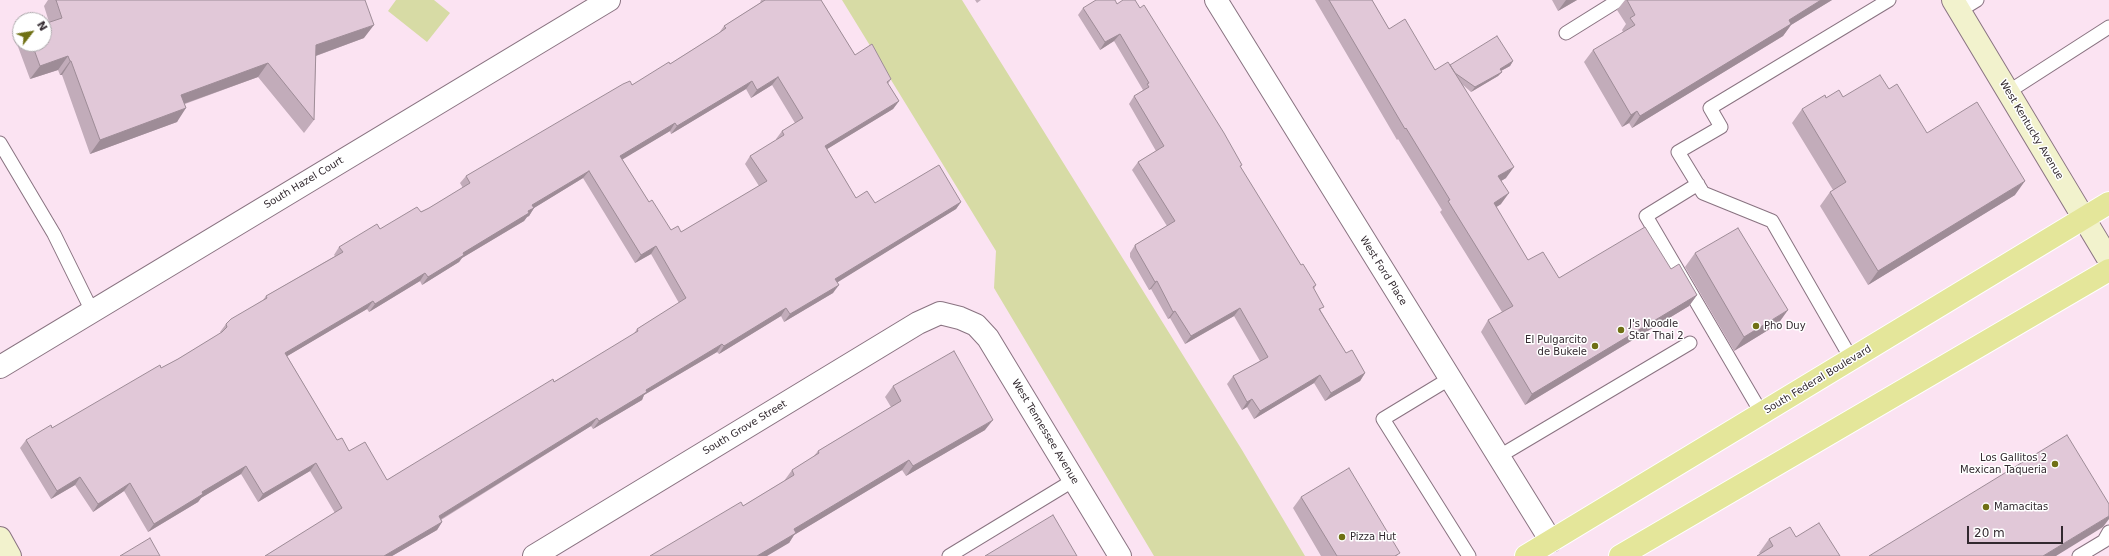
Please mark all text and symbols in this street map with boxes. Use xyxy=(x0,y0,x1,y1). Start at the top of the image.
north arrow xyxy=(12,12,52,52)
text: N xyxy=(34,19,50,33)
street label: West Kentucky Avenue xyxy=(1997,78,2065,182)
street label: South Hazel Court xyxy=(262,154,346,212)
street label: West Ford Place xyxy=(1357,234,1409,308)
place label: J's Noodle Star Thai 2 xyxy=(1629,318,1684,342)
place label: Pho Duy xyxy=(1764,320,1806,332)
marker: Pho Duy xyxy=(1751,321,1761,331)
marker: J's Noodle Star Thai 2 xyxy=(1616,325,1626,335)
place label: El Pulgarcito de Bukele xyxy=(1525,334,1587,358)
marker: El Pulgarcito de Bukele xyxy=(1590,341,1600,351)
street label: South Federal Boulevard xyxy=(1762,343,1874,417)
street label: West Tennessee Avenue xyxy=(1009,377,1081,487)
street label: South Grove Street xyxy=(701,398,789,458)
place label: Los Gallitos 2 Mexican Taqueria xyxy=(1960,452,2047,476)
marker: Los Gallitos 2 Mexican Taqueria xyxy=(2050,459,2060,469)
place label: Mamacitas xyxy=(1994,501,2048,513)
marker: Mamacitas xyxy=(1981,502,1991,512)
scale bar xyxy=(1969,518,2065,544)
text: 20 m xyxy=(1974,526,2005,540)
place label: Pizza Hut xyxy=(1350,531,1396,543)
marker: Pizza Hut xyxy=(1337,532,1347,542)

